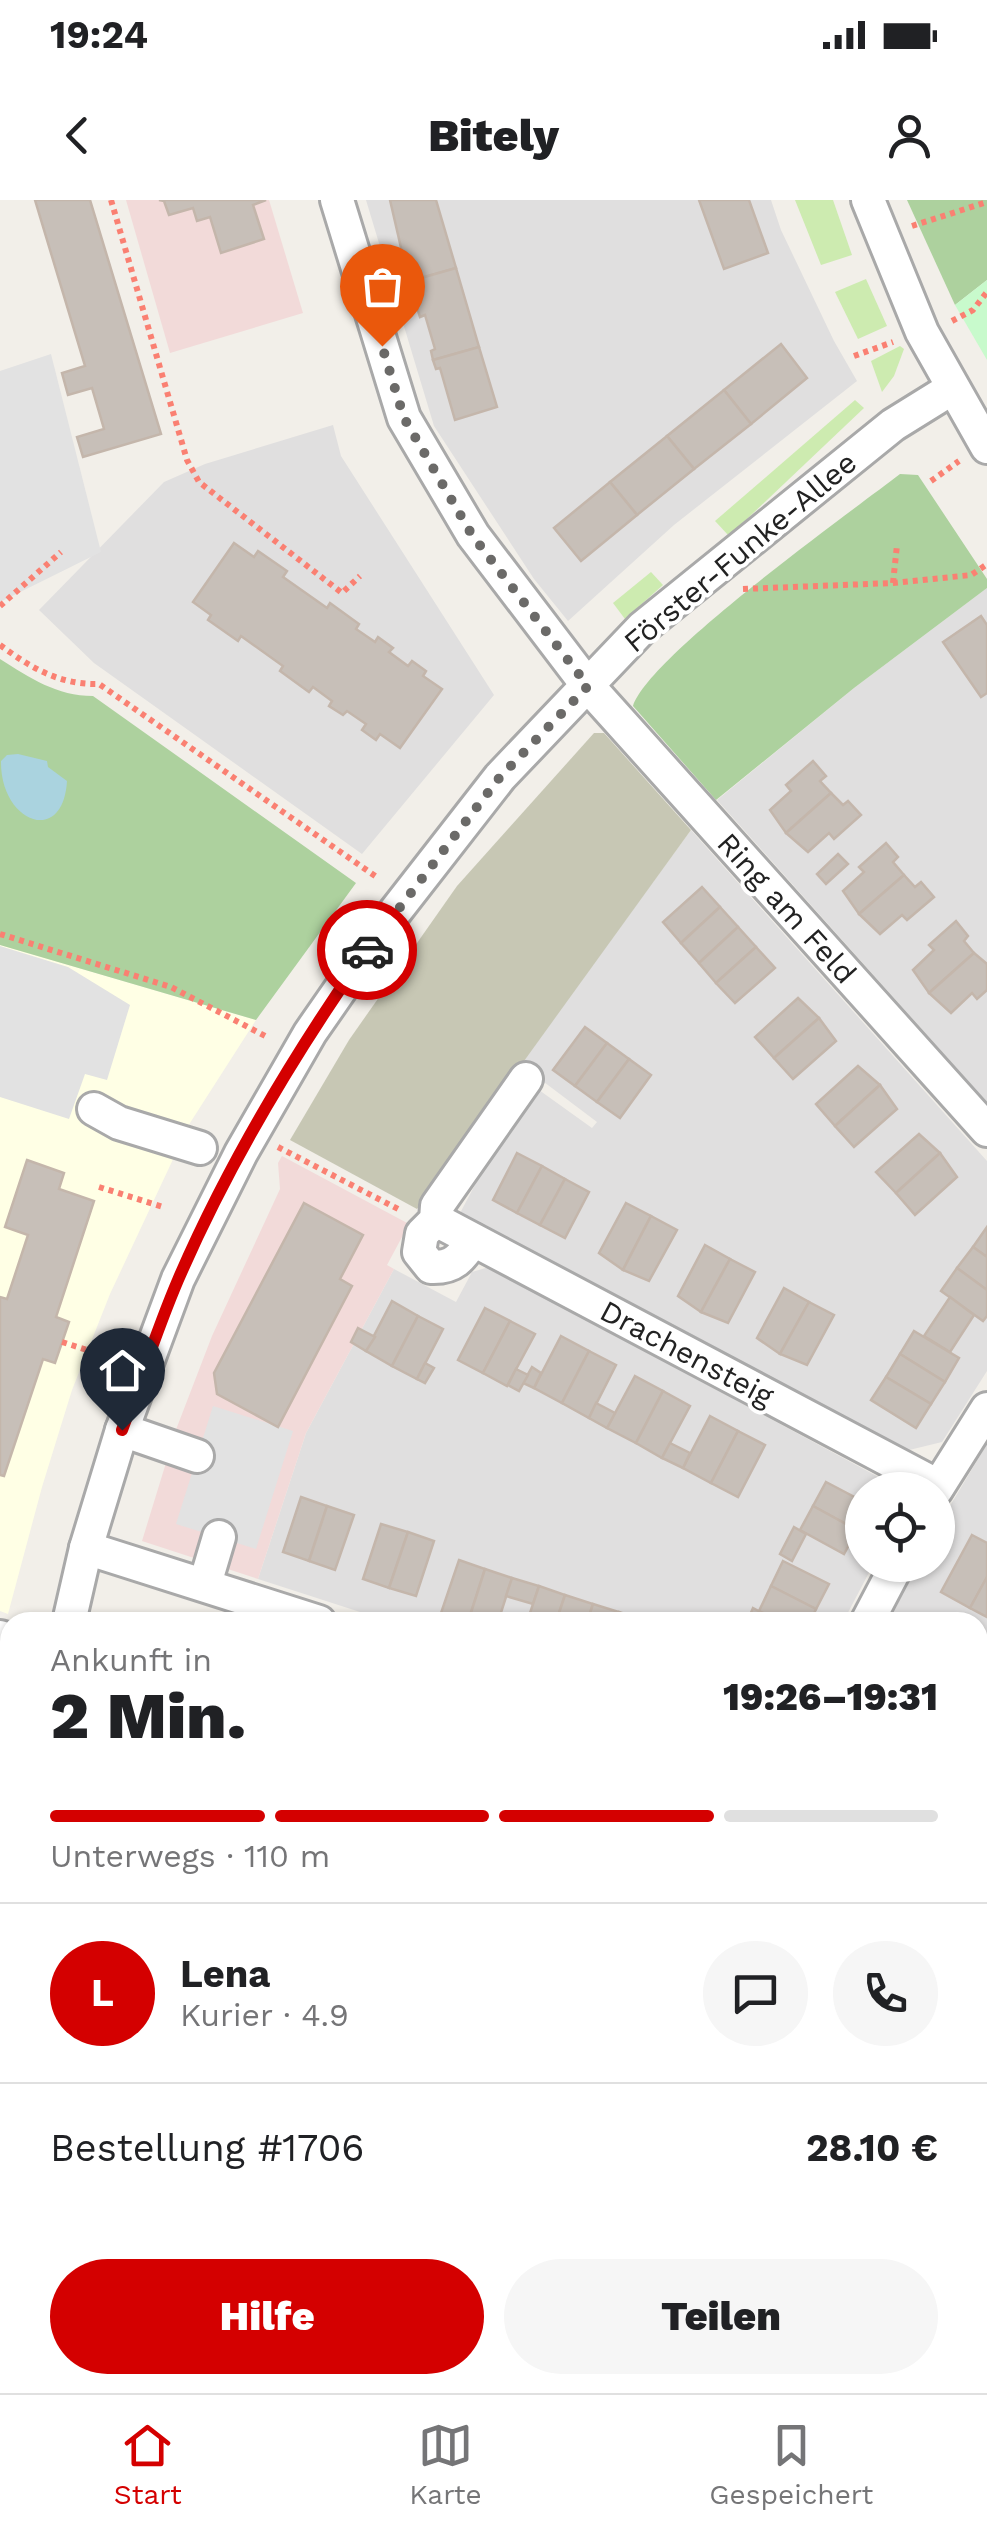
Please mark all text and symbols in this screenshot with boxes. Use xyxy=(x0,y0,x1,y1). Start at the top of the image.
text: 19:24 xyxy=(50,13,148,57)
icon: back xyxy=(50,108,105,163)
icon: person xyxy=(882,108,937,163)
text: Bitely xyxy=(428,109,559,162)
pin xyxy=(340,244,425,347)
icon: bag xyxy=(355,259,410,314)
street label: Förster-Funke-Allee xyxy=(617,445,863,659)
street label: Ring am Feld xyxy=(710,826,864,990)
courier xyxy=(317,900,417,1000)
icon: car xyxy=(340,923,395,978)
street label: Drachensteig xyxy=(594,1293,780,1413)
pin xyxy=(80,1328,165,1431)
icon: home xyxy=(95,1343,150,1398)
map controls xyxy=(845,1472,955,1582)
button: locate xyxy=(845,1472,955,1582)
text: Ankunft in xyxy=(50,1641,212,1679)
text: 19:26–19:31 xyxy=(723,1675,938,1719)
text: 2 Min. xyxy=(50,1678,246,1754)
text: Unterwegs · 110 m xyxy=(50,1837,330,1875)
button: chat xyxy=(703,1941,808,2046)
button: phone xyxy=(833,1941,938,2046)
text: Lena xyxy=(180,1952,270,1996)
text: L xyxy=(91,1971,114,2015)
text: Kurier · 4.9 xyxy=(180,1996,349,2034)
text: Bestellung #1706 xyxy=(50,2126,364,2170)
text: 28.10 € xyxy=(806,2126,938,2170)
button: Hilfe xyxy=(50,2259,484,2374)
button: Teilen xyxy=(504,2259,938,2374)
tab: Start xyxy=(114,2418,182,2511)
tab: Karte xyxy=(409,2418,482,2511)
tab: Gespeichert xyxy=(709,2418,873,2511)

